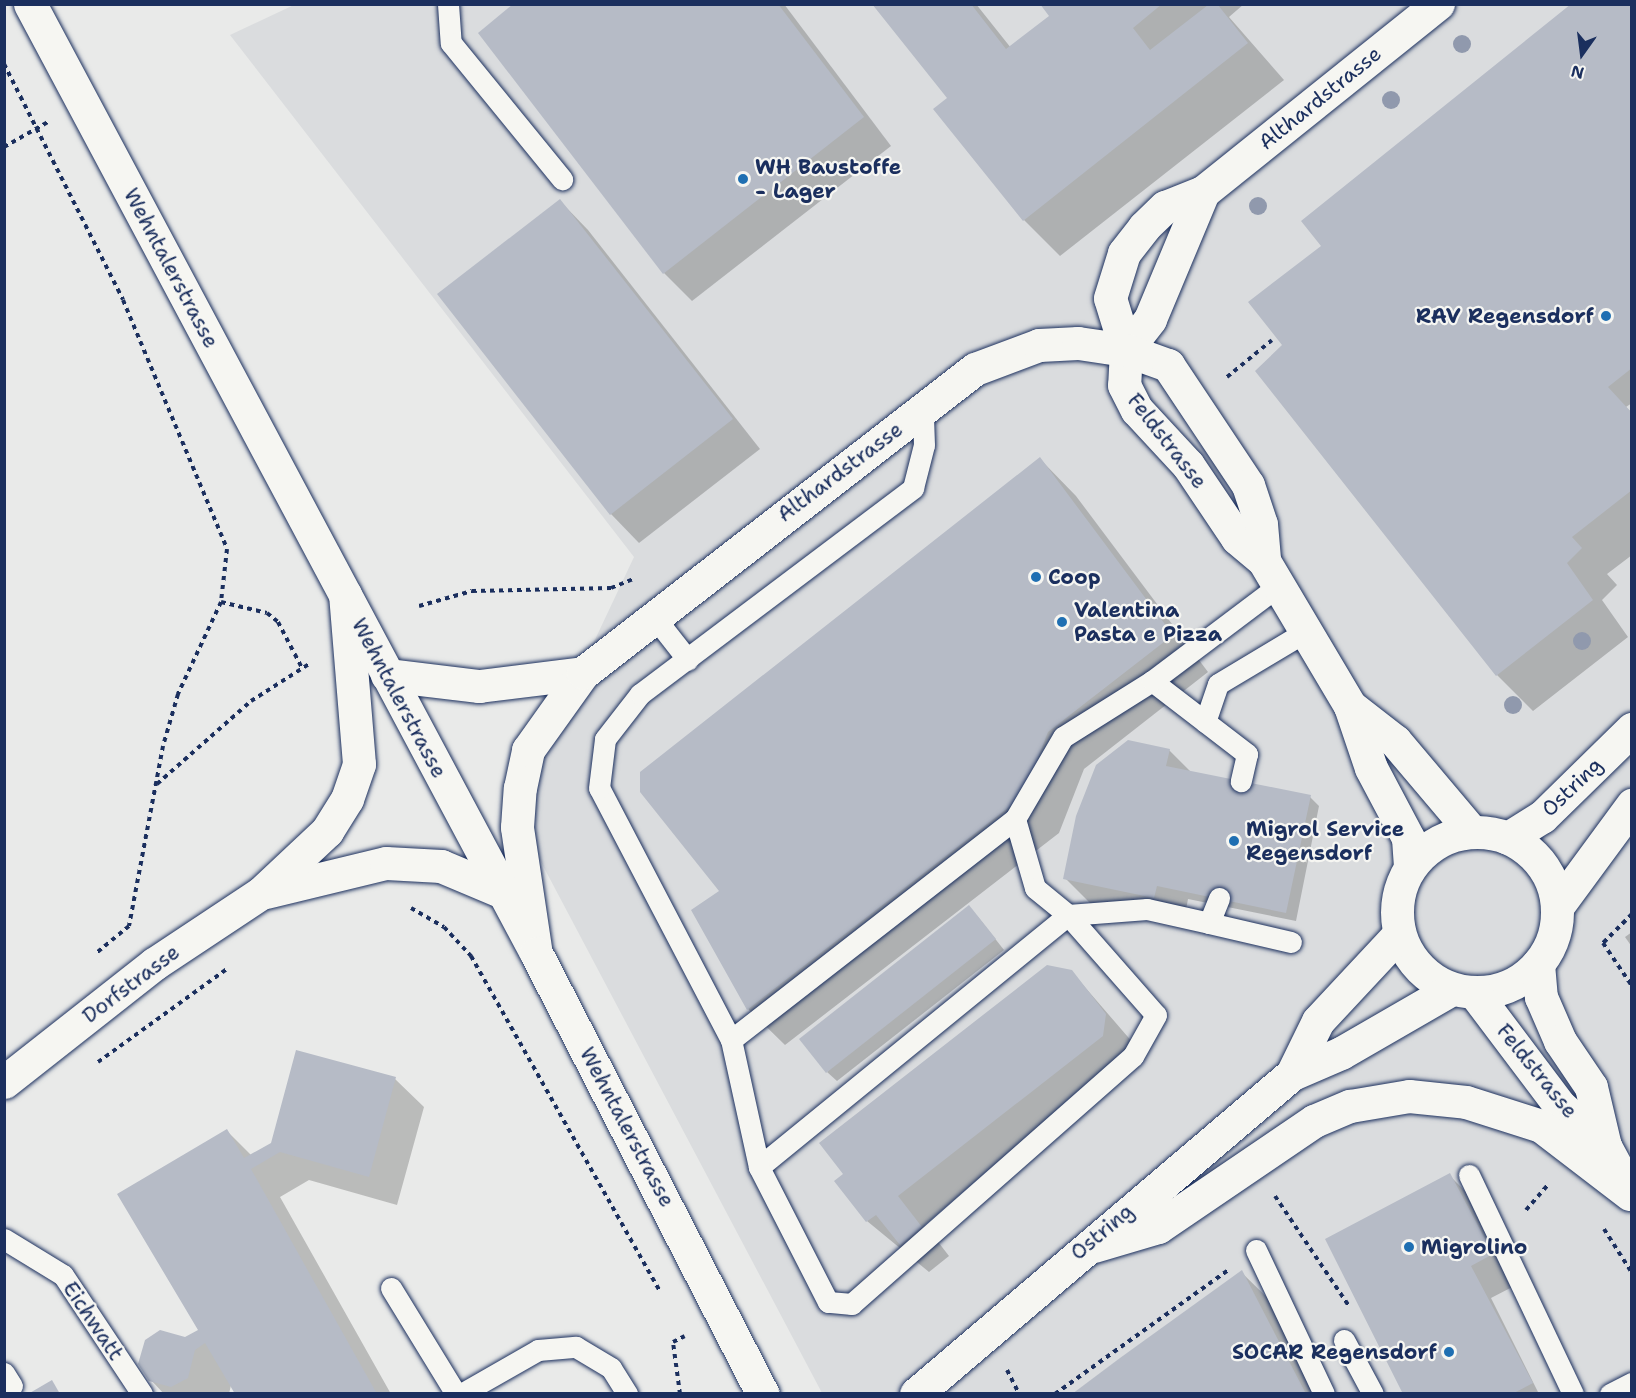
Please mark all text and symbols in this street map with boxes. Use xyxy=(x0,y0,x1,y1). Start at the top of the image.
north arrow xyxy=(1552,24,1612,84)
street label: Althardstrasse xyxy=(1254,41,1386,155)
text: N xyxy=(1569,60,1586,84)
place label: WH Baustoffe - Lager xyxy=(755,154,901,204)
marker: WH Baustoffe - Lager xyxy=(736,172,750,186)
street label: Wehntalerstrasse xyxy=(118,184,224,352)
place label: RAV Regensdorf xyxy=(1416,303,1594,329)
marker: RAV Regensdorf xyxy=(1599,309,1613,323)
street label: Feldstrasse xyxy=(1122,388,1212,494)
street label: Althardstrasse xyxy=(772,417,908,527)
place label: Coop xyxy=(1048,564,1101,590)
marker: Coop xyxy=(1029,570,1043,584)
place label: Valentina Pasta e Pizza xyxy=(1074,597,1222,647)
street label: Wehntalerstrasse xyxy=(346,614,452,782)
marker: Valentina Pasta e Pizza xyxy=(1055,615,1069,629)
street label: Ostring xyxy=(1537,752,1607,822)
place label: Migrol Service Regensdorf xyxy=(1246,816,1404,866)
marker: Migrol Service Regensdorf xyxy=(1227,834,1241,848)
street label: Dorfstrasse xyxy=(78,939,184,1029)
street label: Feldstrasse xyxy=(1491,1019,1583,1123)
street label: Wehntalerstrasse xyxy=(574,1043,680,1211)
street label: Ostring xyxy=(1065,1198,1139,1266)
place label: Migrolino xyxy=(1421,1234,1527,1260)
marker: Migrolino xyxy=(1402,1240,1416,1254)
street label: Eichwatt xyxy=(57,1277,129,1365)
place label: SOCAR Regensdorf xyxy=(1232,1339,1437,1365)
marker: SOCAR Regensdorf xyxy=(1442,1345,1456,1359)

